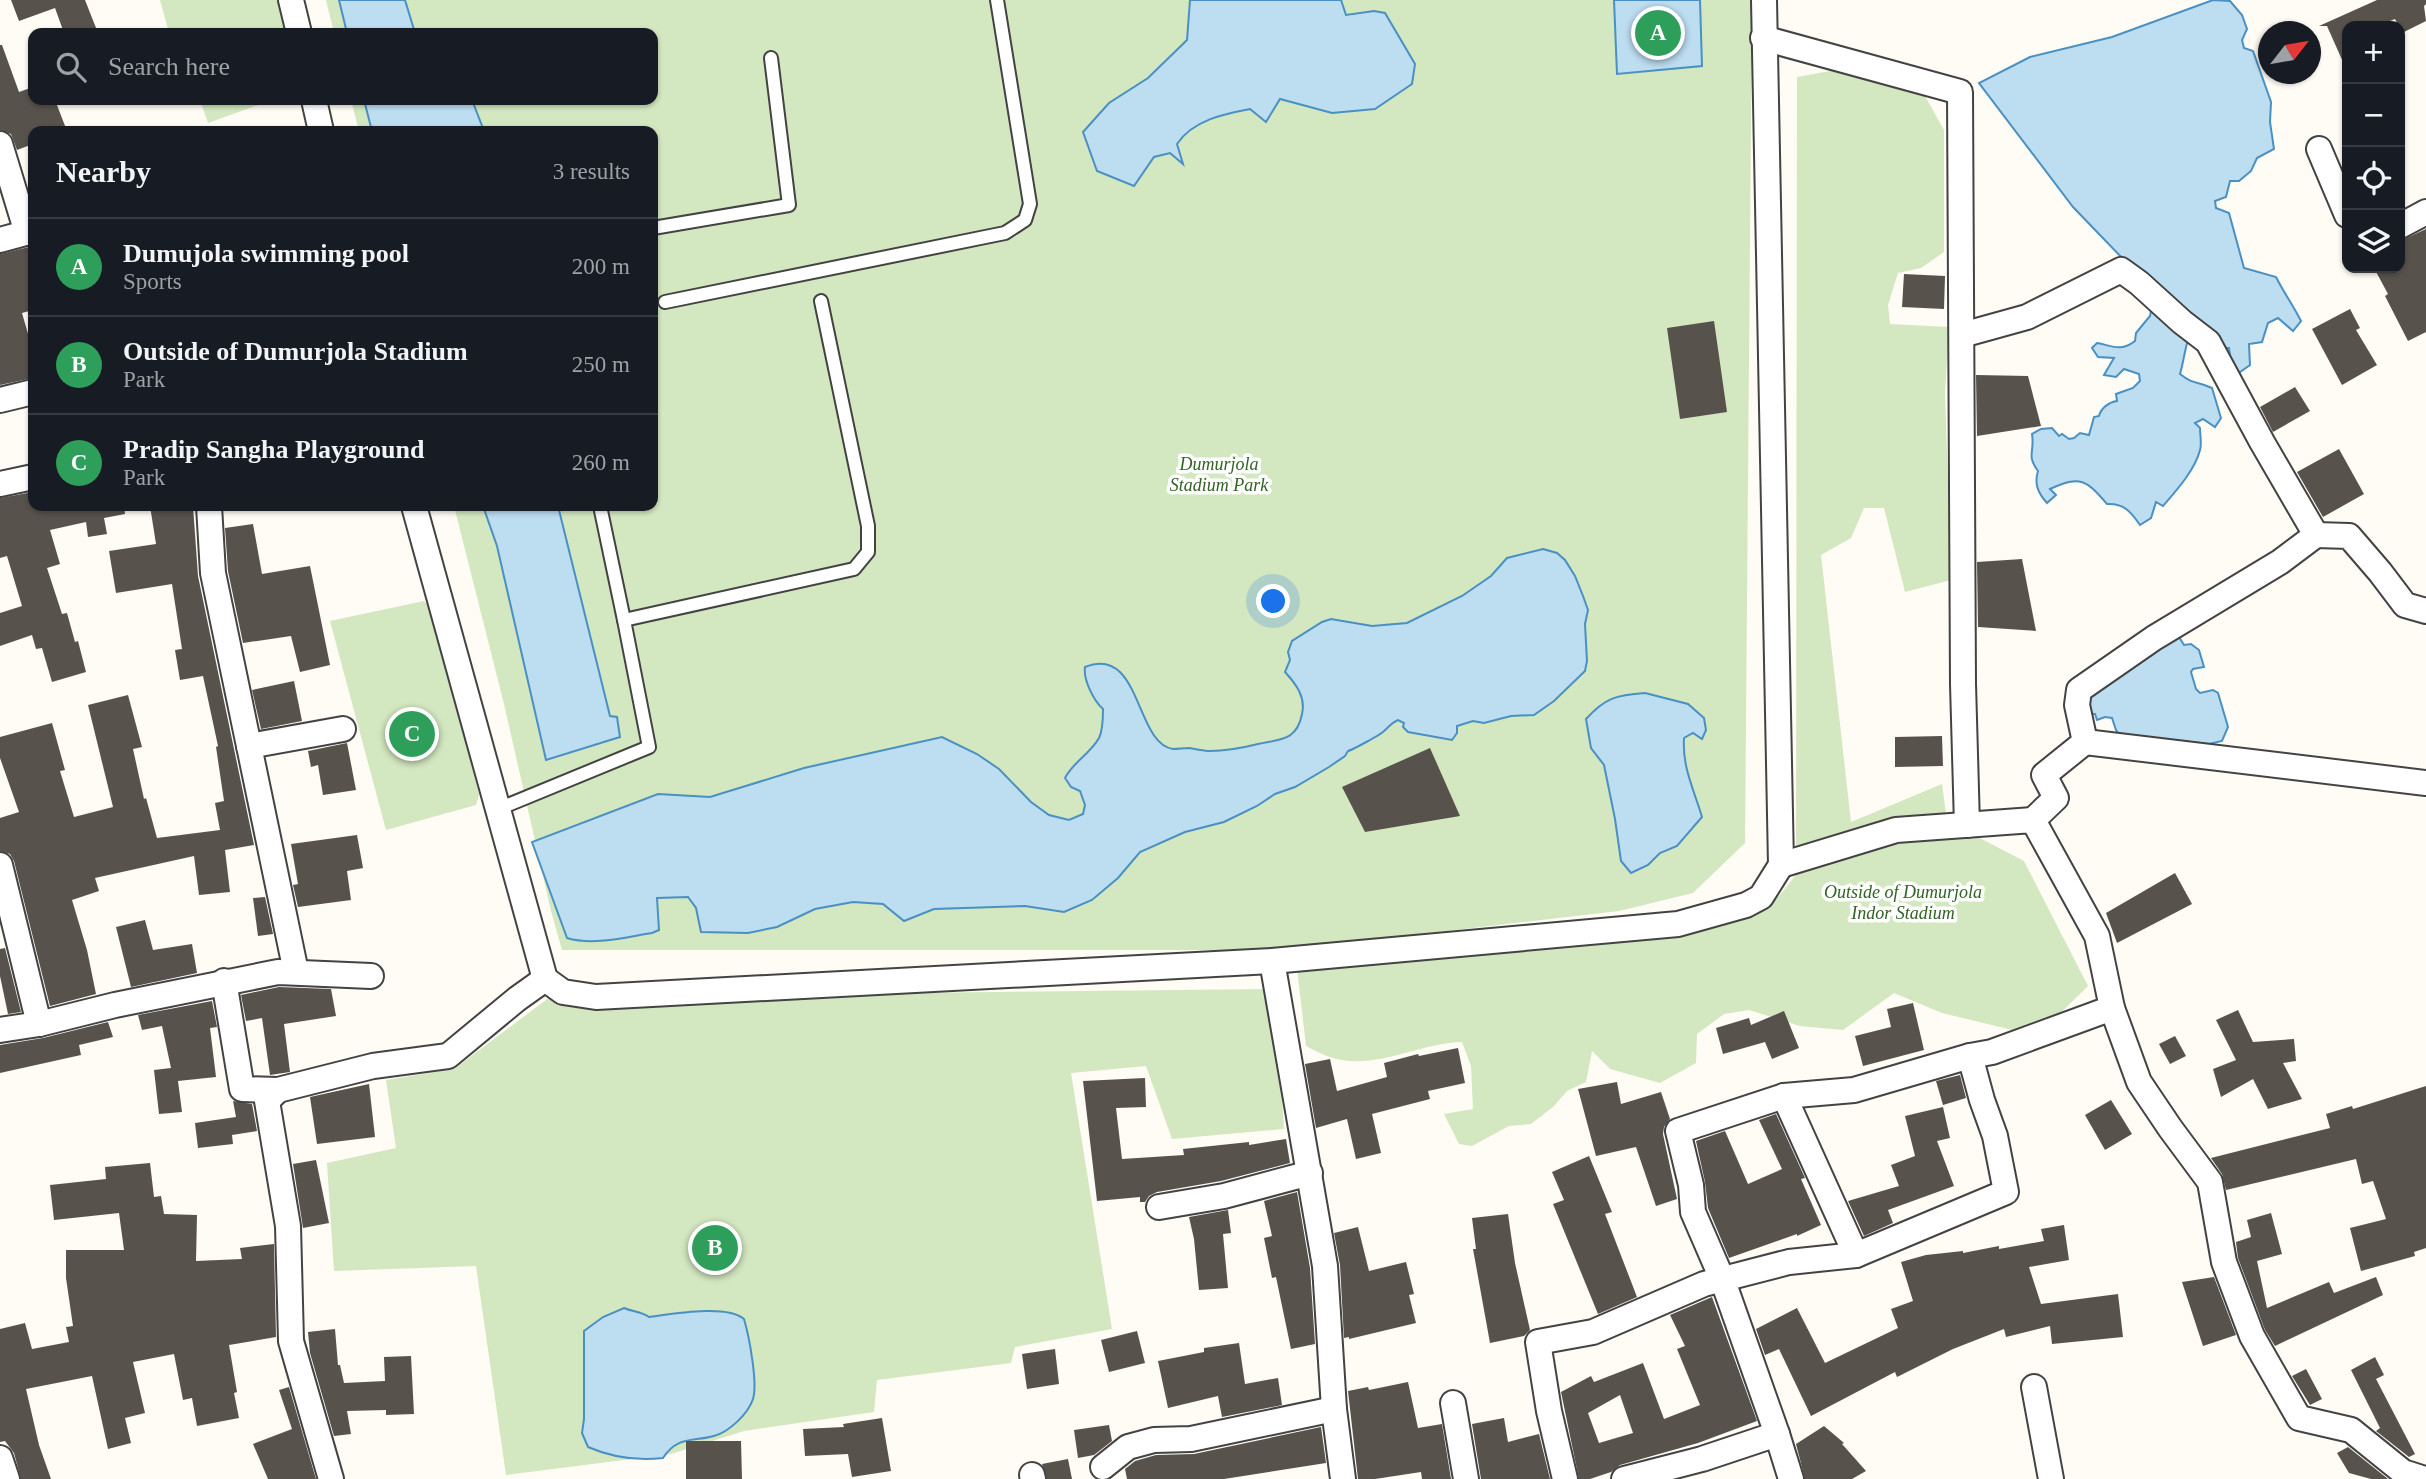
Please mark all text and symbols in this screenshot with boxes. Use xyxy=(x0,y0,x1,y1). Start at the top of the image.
pin: A xyxy=(1635,7,1681,59)
north arrow xyxy=(2258,21,2321,84)
map controls xyxy=(2342,21,2405,273)
button: + xyxy=(2342,21,2405,84)
search box xyxy=(28,28,658,105)
icon: search xyxy=(52,48,90,86)
text: Search here xyxy=(108,52,230,81)
button: − xyxy=(2342,84,2405,147)
button: locate xyxy=(2342,147,2405,210)
text: Nearby xyxy=(56,155,151,188)
text: 3 results xyxy=(553,159,630,184)
button: layers xyxy=(2342,210,2405,273)
text: Dumujola swimming pool xyxy=(123,239,409,268)
text: A xyxy=(71,254,87,279)
text: 200 m xyxy=(572,254,630,279)
text: Sports xyxy=(123,269,182,294)
text: Outside of Dumurjola Stadium xyxy=(123,337,468,366)
text: B xyxy=(71,352,87,377)
text: 250 m xyxy=(572,352,630,377)
text: Park xyxy=(123,367,165,392)
text: Pradip Sangha Playground xyxy=(123,435,425,464)
text: C xyxy=(71,450,87,475)
text: 260 m xyxy=(572,450,630,475)
park label: Dumurjola Stadium Park xyxy=(1170,454,1269,495)
text: Park xyxy=(123,465,165,490)
your location xyxy=(1256,584,1290,618)
pin: C xyxy=(389,708,435,760)
park label: Outside of Dumurjola Indor Stadium xyxy=(1824,882,1982,923)
pin: B xyxy=(692,1222,738,1274)

